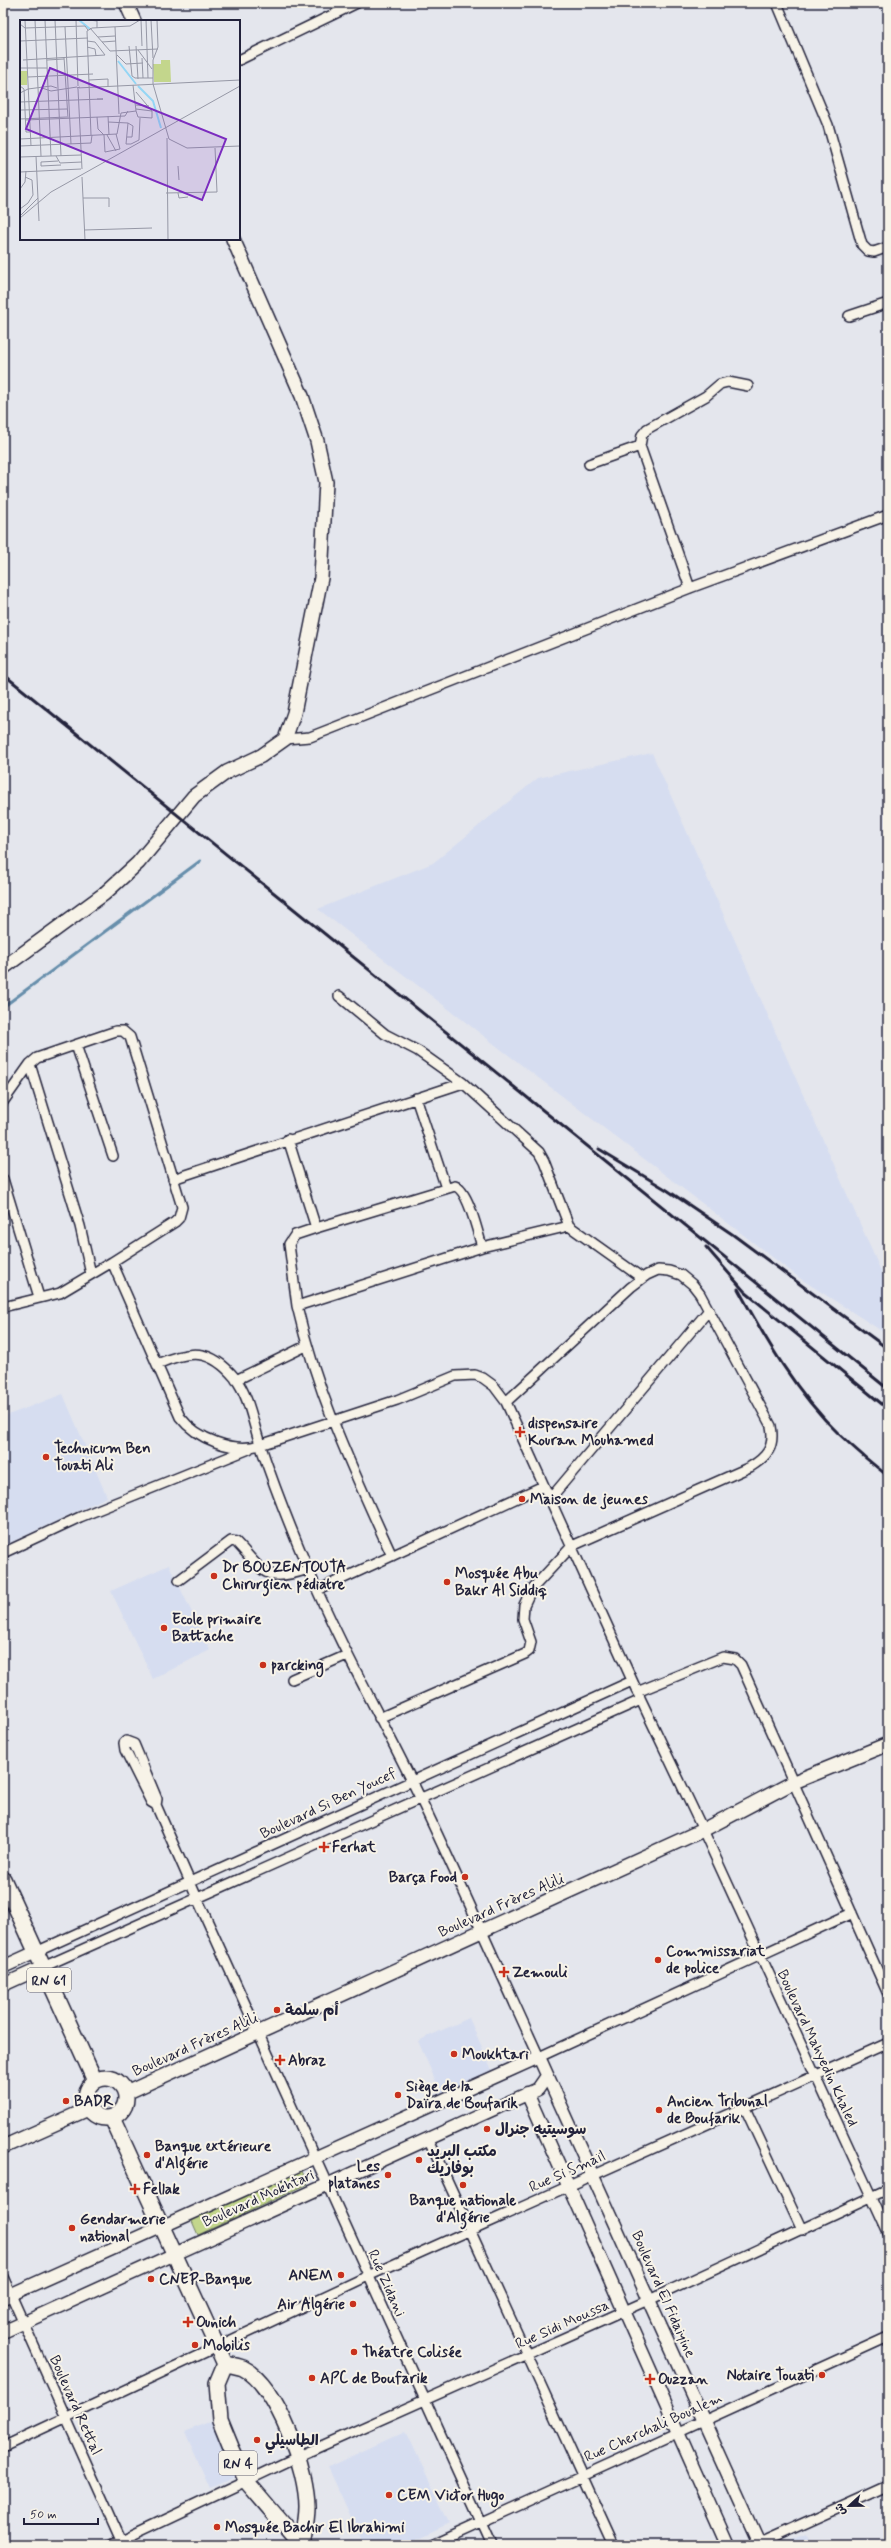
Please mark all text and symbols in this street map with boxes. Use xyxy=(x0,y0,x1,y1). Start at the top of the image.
inset map xyxy=(20,20,240,240)
place label: dispensaire Kouran Mouhamed xyxy=(528,1414,654,1451)
marker: dispensaire Kouran Mouhamed xyxy=(515,1427,525,1437)
place label: Technicum Ben Touati Ali xyxy=(54,1439,151,1476)
marker: Technicum Ben Touati Ali xyxy=(41,1452,51,1462)
place label: Maison de jeunes xyxy=(530,1490,648,1510)
marker: Maison de jeunes xyxy=(517,1494,527,1504)
place label: Dr BOUZENTOUTA Chirurgien pédiatre xyxy=(222,1558,346,1597)
place label: Mosquée Abu Bakr Al Siddiq xyxy=(455,1564,547,1601)
marker: Dr BOUZENTOUTA Chirurgien pédiatre xyxy=(209,1571,219,1581)
marker: Mosquée Abu Bakr Al Siddiq xyxy=(442,1577,452,1587)
place label: Ecole primaire Battache xyxy=(172,1610,262,1647)
marker: Ecole primaire Battache xyxy=(159,1623,169,1633)
place label: parcking xyxy=(271,1656,324,1678)
marker: parcking xyxy=(258,1660,268,1670)
street label: Boulevard Si Ben Youcef xyxy=(257,1763,400,1844)
place label: Ferhat xyxy=(332,1838,377,1858)
marker: Ferhat xyxy=(319,1842,329,1852)
place label: Barça Food xyxy=(389,1868,457,1888)
street label: Boulevard Frères Alili xyxy=(435,1869,568,1943)
marker: Barça Food xyxy=(460,1872,470,1882)
place label: Commissariat de police xyxy=(666,1942,766,1979)
marker: Commissariat de police xyxy=(653,1955,663,1965)
place label: Zemouli xyxy=(512,1963,568,1983)
marker: Zemouli xyxy=(499,1967,509,1977)
street label: Boulevard Mahyedin Khaled xyxy=(772,1967,862,2130)
road number: RN 61 xyxy=(27,1968,71,1992)
place label: أم سلمة xyxy=(285,2000,339,2021)
marker: أم سلمة xyxy=(272,2005,282,2015)
street label: Boulevard Frères Alili xyxy=(129,2008,262,2082)
place label: Moukhtari xyxy=(462,2045,529,2065)
marker: Moukhtari xyxy=(449,2049,459,2059)
place label: Abraz xyxy=(288,2051,326,2071)
marker: Abraz xyxy=(275,2055,285,2065)
place label: Siège de la Daïra de Boufarik xyxy=(406,2077,519,2114)
marker: Siège de la Daïra de Boufarik xyxy=(393,2090,403,2100)
place label: BADR xyxy=(74,2092,114,2112)
place label: Ancien Tribunal de Boufarik xyxy=(667,2092,768,2129)
marker: BADR xyxy=(61,2096,71,2106)
marker: Ancien Tribunal de Boufarik xyxy=(654,2105,664,2115)
place label: سوسيتيه جنرال xyxy=(495,2120,586,2140)
marker: سوسيتيه جنرال xyxy=(482,2124,492,2134)
place label: Banque extérieure d'Algérie xyxy=(155,2137,272,2176)
place label: مكتب البريد بوفاريك xyxy=(427,2142,497,2179)
street label: Rue Si Smaïl xyxy=(526,2146,609,2198)
marker: Banque extérieure d'Algérie xyxy=(142,2150,152,2160)
marker: مكتب البريد بوفاريك xyxy=(414,2155,424,2165)
place label: Les platanes xyxy=(328,2157,380,2194)
street label: Boulevard Mokhtari xyxy=(199,2165,318,2233)
marker: Les platanes xyxy=(383,2170,393,2180)
place label: Fellak xyxy=(143,2180,180,2200)
marker: Banque nationale d'Algérie xyxy=(458,2180,468,2190)
marker: Fellak xyxy=(130,2184,140,2194)
place label: Banque nationale d'Algérie xyxy=(410,2191,516,2230)
place label: Gendarmerie national xyxy=(80,2210,166,2247)
marker: Gendarmerie national xyxy=(67,2223,77,2233)
street label: Boulevard El Fidaiyine xyxy=(626,2228,700,2361)
street label: Rue Zidani xyxy=(362,2247,410,2320)
place label: ANEM xyxy=(289,2266,333,2286)
place label: CNEP-Banque xyxy=(159,2270,252,2290)
marker: ANEM xyxy=(336,2270,346,2280)
marker: CNEP-Banque xyxy=(146,2274,156,2284)
place label: Air Algérie xyxy=(277,2295,345,2317)
street label: Rue Sidi Moussa xyxy=(512,2295,613,2355)
marker: Air Algérie xyxy=(348,2299,358,2309)
place label: Ounich xyxy=(196,2313,237,2333)
marker: Ounich xyxy=(183,2317,193,2327)
place label: Mobilis xyxy=(203,2336,250,2356)
marker: Mobilis xyxy=(190,2340,200,2350)
place label: Théatre Colisée xyxy=(362,2343,462,2363)
marker: Théatre Colisée xyxy=(349,2347,359,2357)
street label: Boulevard Rettal xyxy=(44,2352,106,2458)
place label: Notaire Touati xyxy=(727,2366,814,2386)
place label: APC de Boufarik xyxy=(320,2369,428,2389)
place label: Ouzzan xyxy=(658,2370,709,2390)
marker: Notaire Touati xyxy=(817,2370,827,2380)
marker: APC de Boufarik xyxy=(307,2373,317,2383)
marker: Ouzzan xyxy=(645,2374,655,2384)
street label: Rue Cherchali Boualem xyxy=(581,2388,726,2467)
place label: الطاسيلي xyxy=(265,2431,319,2454)
marker: الطاسيلي xyxy=(252,2435,262,2445)
road number: RN 4 xyxy=(219,2451,257,2475)
place label: CEM Victor Hugo xyxy=(397,2486,505,2508)
north arrow xyxy=(829,2486,869,2526)
marker: CEM Victor Hugo xyxy=(384,2490,394,2500)
scale bar xyxy=(24,2500,98,2526)
text: ش xyxy=(832,2501,849,2518)
text: 50 m xyxy=(30,2507,57,2523)
place label: Mosquée Bachir El Ibrahimi xyxy=(225,2518,405,2538)
marker: Mosquée Bachir El Ibrahimi xyxy=(212,2522,222,2532)

